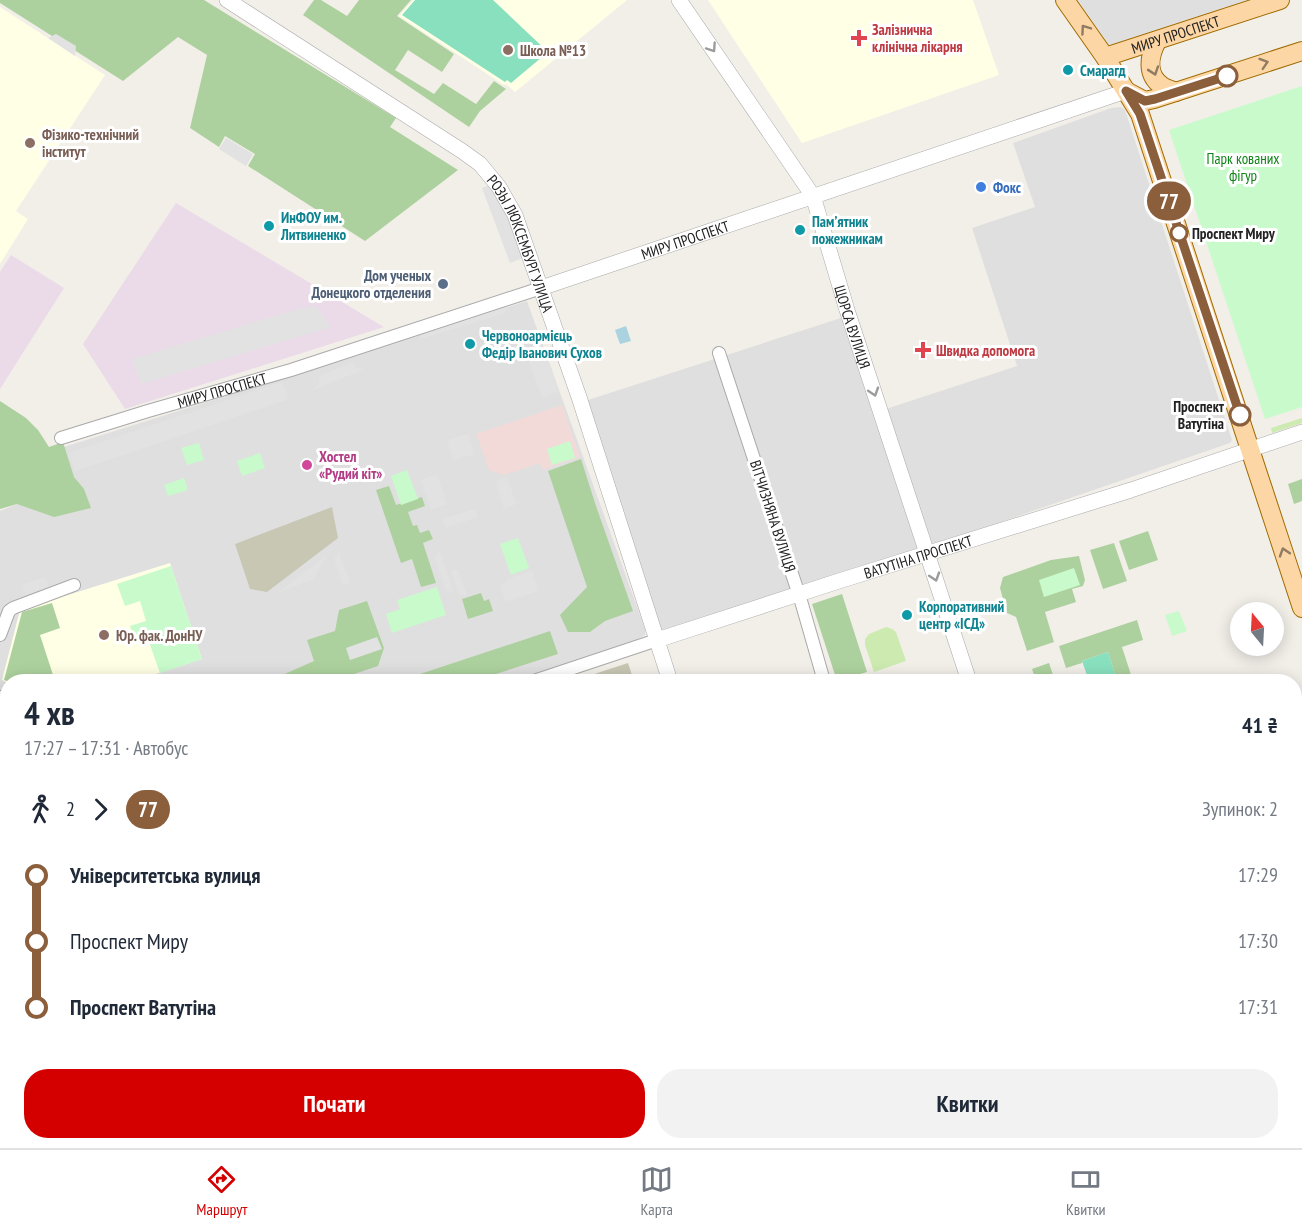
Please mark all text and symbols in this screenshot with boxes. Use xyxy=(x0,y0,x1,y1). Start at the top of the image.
street label: МИРУ ПРОСПЕКТ xyxy=(1129,11,1222,57)
place label: Залізнична клінічна лікарня xyxy=(872,20,963,56)
one-way arrow xyxy=(1081,24,1092,35)
marker: Залізнична клінічна лікарня xyxy=(850,29,868,47)
place label: Школа №13 xyxy=(520,41,586,60)
one-way arrow xyxy=(705,42,716,53)
marker: Школа №13 xyxy=(501,43,515,57)
one-way arrow xyxy=(1258,58,1269,70)
place label: Смарагд xyxy=(1080,61,1126,80)
marker: Смарагд xyxy=(1061,63,1075,77)
unlabelled marker xyxy=(1216,65,1238,87)
one-way arrow xyxy=(1147,66,1159,76)
place label: Фізико-технічний інститут xyxy=(42,125,139,161)
marker: Фізико-технічний інститут xyxy=(23,136,37,150)
park label: Парк кованих фігур xyxy=(1207,149,1279,185)
street label: РОЗЫ ЛЮКСЕМБУРГ УЛИЦА xyxy=(483,171,558,315)
place label: Фокс xyxy=(993,178,1022,197)
marker: Фокс xyxy=(974,180,988,194)
line badge: 77 xyxy=(1142,182,1196,220)
text: 77 xyxy=(1159,188,1179,215)
place label: ИнФОУ им. Литвиненко xyxy=(280,208,346,244)
place label: Памʼятник пожежникам xyxy=(812,212,883,248)
street label: МИРУ ПРОСПЕКТ xyxy=(639,216,732,263)
marker: ИнФОУ им. Литвиненко xyxy=(262,219,276,233)
marker: Памʼятник пожежникам xyxy=(793,223,807,237)
marker: Проспект Миру xyxy=(1170,224,1188,242)
place label: Проспект Миру xyxy=(1192,224,1276,243)
place label: Дом ученых Донецкого отделения xyxy=(311,266,431,302)
marker: Дом ученых Донецкого отделения xyxy=(436,277,450,291)
street label: ЩОРСА ВУЛИЦЯ xyxy=(831,283,875,371)
place label: Червоноармієць Федір Іванович Сухов xyxy=(482,326,602,362)
marker: Червоноармієць Федір Іванович Сухов xyxy=(463,337,477,351)
marker: Швидка допомога xyxy=(914,341,932,359)
place label: Швидка допомога xyxy=(936,341,1035,360)
street label: МИРУ ПРОСПЕКТ xyxy=(175,368,269,412)
one-way arrow xyxy=(867,386,879,397)
place label: Проспект Ватутіна xyxy=(1173,397,1225,433)
marker: Проспект Ватутіна xyxy=(1229,404,1251,426)
place label: Хостел «Рудий кіт» xyxy=(319,447,382,483)
marker: Хостел «Рудий кіт» xyxy=(300,458,314,472)
street label: ВІТЧИЗНЯНА ВУЛИЦЯ xyxy=(746,458,800,574)
street label: ВАТУТІНА ПРОСПЕКТ xyxy=(861,530,975,582)
one-way arrow xyxy=(1279,547,1291,558)
one-way arrow xyxy=(928,571,940,582)
place label: Корпоративний центр «ІСД» xyxy=(919,597,1005,633)
north arrow xyxy=(1230,602,1284,656)
map controls xyxy=(1230,602,1284,656)
marker: Корпоративний центр «ІСД» xyxy=(900,608,914,622)
place label: Юр. фак. ДонНУ xyxy=(116,626,203,645)
marker: Юр. фак. ДонНУ xyxy=(97,628,111,642)
text: 4 хв xyxy=(24,691,75,734)
text: 41 ₴ xyxy=(1242,711,1278,739)
text: 17:27 – 17:31 · Автобус xyxy=(24,735,188,761)
icon: walk xyxy=(24,793,57,826)
icon: forward xyxy=(84,793,117,826)
text: 2 xyxy=(66,796,75,822)
text: 77 xyxy=(138,796,158,823)
text: Зупинок: 2 xyxy=(1202,796,1278,822)
text: Університетська вулиця xyxy=(70,861,261,889)
text: 17:29 xyxy=(1238,862,1278,888)
text: Проспект Миру xyxy=(70,927,188,955)
text: 17:30 xyxy=(1238,928,1278,954)
text: Проспект Ватутіна xyxy=(70,993,216,1021)
text: 17:31 xyxy=(1238,994,1278,1020)
button: Почати xyxy=(24,1069,645,1138)
button: Квитки xyxy=(657,1069,1278,1138)
tab: Маршрут xyxy=(196,1163,247,1219)
tab: Карта xyxy=(640,1163,673,1219)
tab: Квитки xyxy=(1066,1163,1106,1219)

